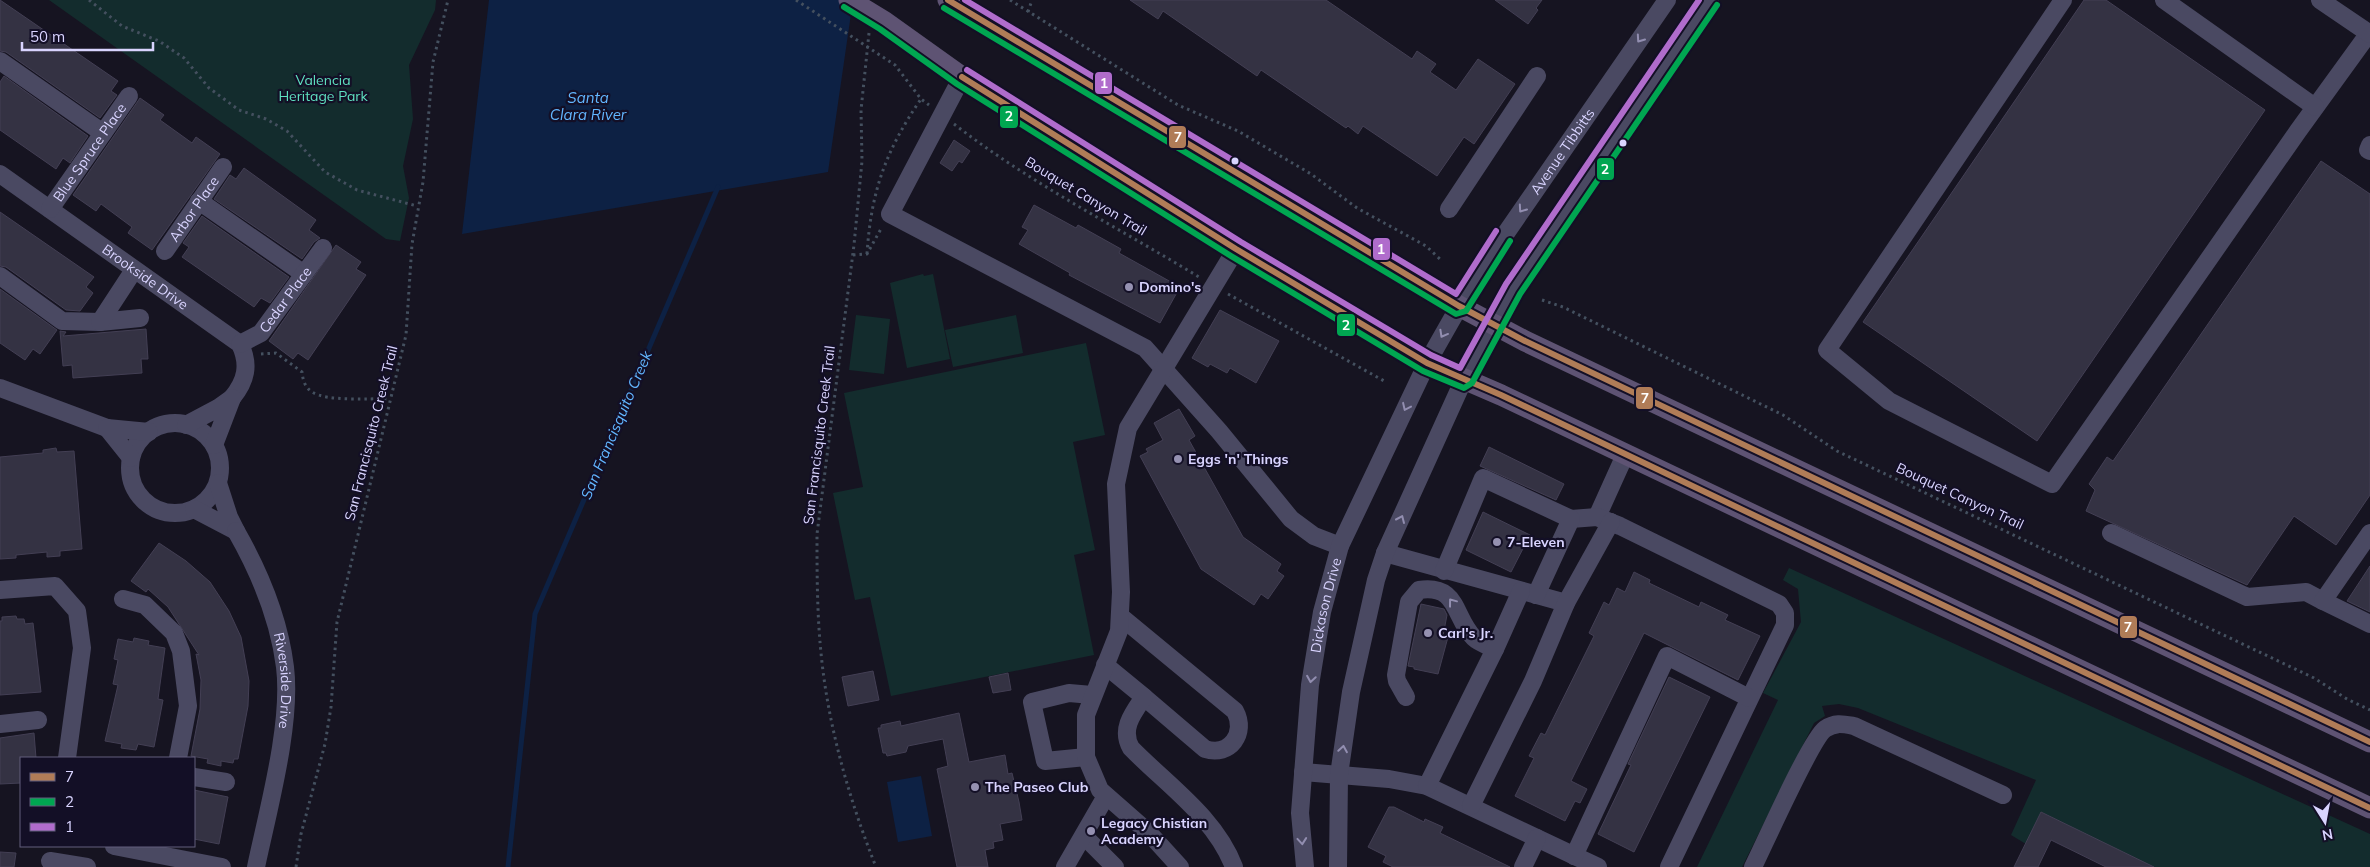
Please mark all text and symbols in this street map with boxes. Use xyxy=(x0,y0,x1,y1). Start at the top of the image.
scale bar xyxy=(22,20,154,52)
text: 50 m xyxy=(30,27,65,46)
one-way arrow xyxy=(1637,33,1646,43)
park label: Valencia Heritage Park xyxy=(278,71,368,105)
line badge: 1 xyxy=(1094,71,1113,95)
text: 1 xyxy=(1100,74,1108,92)
water label: Santa Clara River xyxy=(550,88,627,124)
street label: Blue Spruce Place xyxy=(49,100,130,205)
line badge: 2 xyxy=(999,105,1019,129)
street label: Avenue Tibbitts xyxy=(1526,105,1598,198)
text: 2 xyxy=(1005,107,1013,125)
line badge: 7 xyxy=(1168,125,1187,149)
text: 7 xyxy=(1174,128,1182,146)
unlabelled marker xyxy=(1618,138,1628,148)
street label: Bouquet Canyon Trail xyxy=(1022,153,1150,239)
unlabelled marker xyxy=(1230,156,1240,166)
line badge: 2 xyxy=(1596,157,1615,181)
text: 2 xyxy=(1601,160,1609,178)
street label: Arbor Place xyxy=(165,173,223,245)
one-way arrow xyxy=(1519,203,1528,213)
line badge: 1 xyxy=(1372,237,1391,261)
street label: Brookside Drive xyxy=(99,240,192,314)
text: 1 xyxy=(1377,240,1385,258)
street label: Cedar Place xyxy=(255,263,315,336)
place label: Domino's xyxy=(1139,278,1201,296)
marker: Domino's xyxy=(1123,281,1135,293)
line badge: 2 xyxy=(1336,313,1356,337)
text: 2 xyxy=(1342,316,1350,334)
one-way arrow xyxy=(1439,329,1449,338)
street label: San Francisquito Creek Trail xyxy=(341,344,401,522)
street label: San Francisquito Creek Trail xyxy=(799,345,839,525)
water label: San Francisquito Creek xyxy=(576,347,656,502)
line badge: 7 xyxy=(1635,386,1654,410)
text: 7 xyxy=(1641,389,1649,407)
one-way arrow xyxy=(1402,401,1412,410)
place label: Eggs 'n' Things xyxy=(1188,450,1289,468)
marker: Eggs 'n' Things xyxy=(1172,453,1184,465)
street label: Bouquet Canyon Trail xyxy=(1893,459,2027,533)
one-way arrow xyxy=(1395,515,1405,524)
place label: 7-Eleven xyxy=(1507,533,1565,551)
marker: 7-Eleven xyxy=(1491,536,1503,548)
street label: Dickason Drive xyxy=(1306,556,1345,654)
one-way arrow xyxy=(1449,599,1457,608)
line badge: 7 xyxy=(2119,615,2138,639)
text: 7 xyxy=(2124,618,2132,636)
place label: Carl's Jr. xyxy=(1438,624,1493,642)
marker: Carl's Jr. xyxy=(1422,627,1434,639)
street label: Riverside Drive xyxy=(270,631,295,730)
one-way arrow xyxy=(1307,674,1317,683)
one-way arrow xyxy=(1337,744,1347,753)
legend xyxy=(20,757,195,847)
text: 7 xyxy=(65,767,74,786)
place label: The Paseo Club xyxy=(985,778,1089,796)
marker: The Paseo Club xyxy=(969,781,981,793)
text: 2 xyxy=(65,792,74,811)
north arrow xyxy=(2300,797,2350,847)
place label: Legacy Chistian Academy xyxy=(1101,814,1207,848)
text: 1 xyxy=(65,817,74,836)
marker: Legacy Chistian Academy xyxy=(1085,825,1097,837)
text: N xyxy=(2321,825,2334,845)
one-way arrow xyxy=(1297,837,1308,845)

